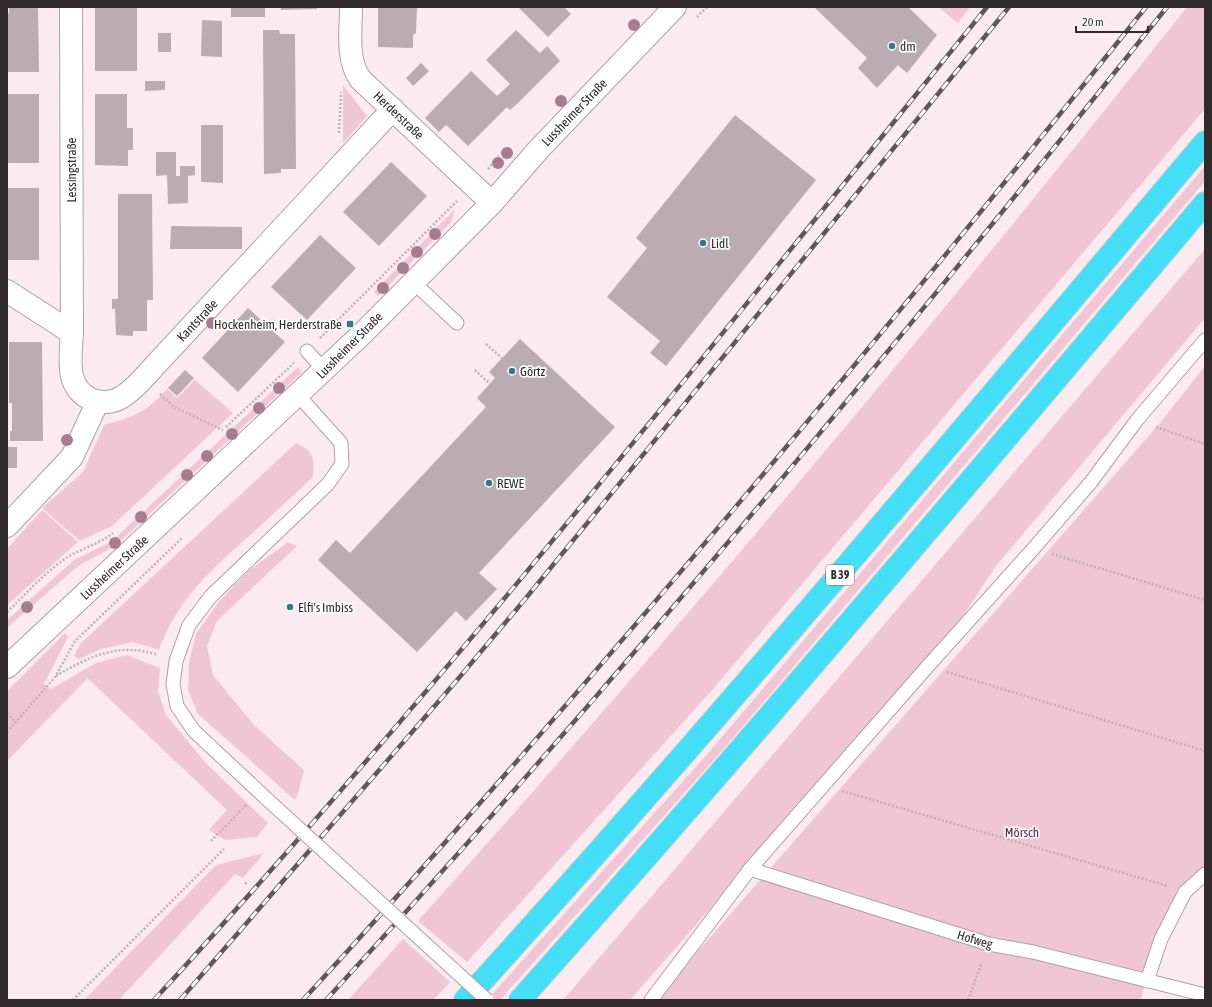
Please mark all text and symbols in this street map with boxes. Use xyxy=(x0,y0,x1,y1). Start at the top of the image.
scale bar xyxy=(1076,8,1148,34)
text: 20 m xyxy=(1082,15,1104,29)
place label: dm xyxy=(900,39,916,54)
marker: dm xyxy=(887,41,897,51)
street label: Lussheimer Straße xyxy=(539,76,610,149)
street label: Herderstraße xyxy=(370,88,427,142)
street label: Lessingstraße xyxy=(64,137,79,202)
place label: Lidl xyxy=(711,236,729,251)
marker: Lidl xyxy=(698,238,708,248)
street label: Kantstraße xyxy=(174,296,221,345)
street label: Lussheimer Straße xyxy=(313,309,386,382)
place label: Hockenheim, Herderstraße xyxy=(214,317,342,332)
marker: Hockenheim, Herderstraße xyxy=(345,319,355,329)
place label: Görtz xyxy=(520,364,545,379)
marker: Görtz xyxy=(507,366,517,376)
place label: REWE xyxy=(497,476,524,491)
marker: REWE xyxy=(484,478,494,488)
street label: Lussheimer Straße xyxy=(77,532,151,603)
road number: B 39 xyxy=(826,565,854,585)
place label: Elfi's Imbiss xyxy=(298,600,353,615)
marker: Elfi's Imbiss xyxy=(285,602,295,612)
park label: Mörsch xyxy=(1005,825,1039,840)
street label: Hofweg xyxy=(955,927,995,952)

